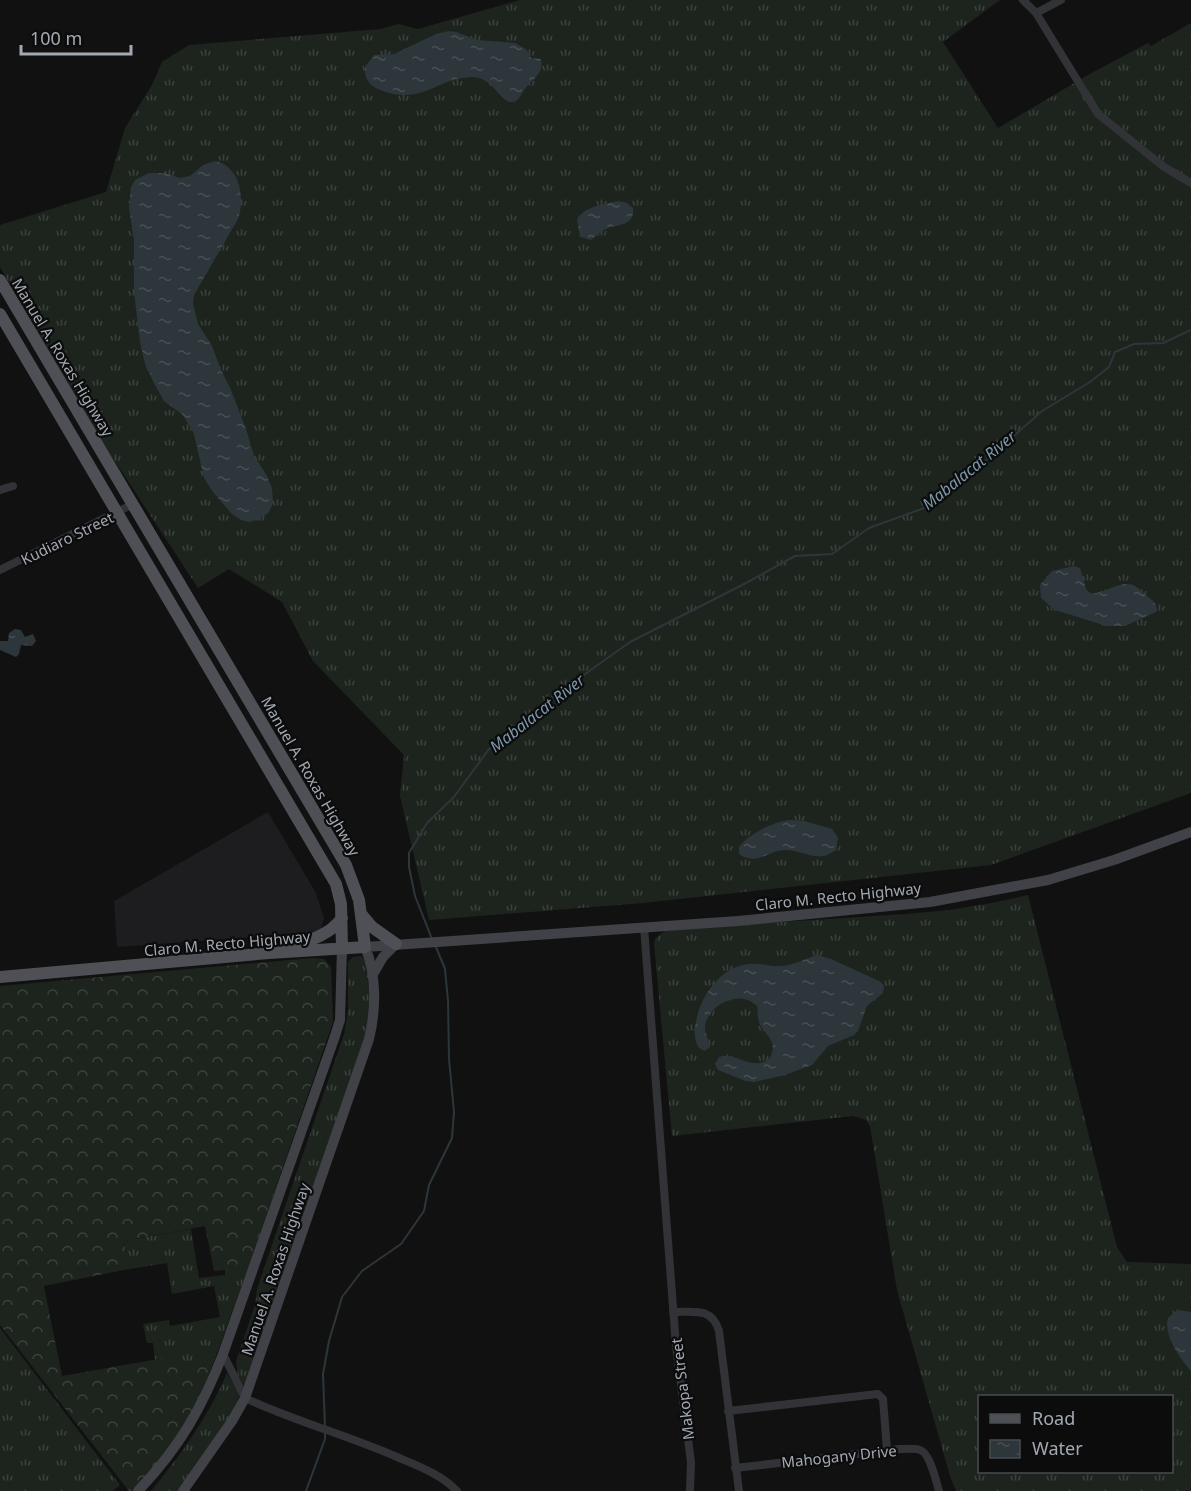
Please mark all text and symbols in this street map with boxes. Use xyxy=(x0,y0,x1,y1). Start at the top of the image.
scale bar xyxy=(21,18,130,56)
text: 100 m xyxy=(30,26,82,50)
street label: Manuel A. Roxas Highway xyxy=(8,274,118,440)
water label: Mabalacat River xyxy=(917,425,1021,515)
street label: Kudiaro Street xyxy=(17,507,117,569)
water label: Mabalacat River xyxy=(485,669,590,757)
street label: Manuel A. Roxas Highway xyxy=(257,693,365,860)
street label: Claro M. Recto Highway xyxy=(754,877,922,915)
street label: Claro M. Recto Highway xyxy=(143,926,311,960)
street label: Manuel A. Roxas Highway xyxy=(236,1180,314,1358)
street label: Makopa Street xyxy=(666,1336,698,1441)
legend xyxy=(978,1395,1173,1473)
text: Road xyxy=(1032,1406,1075,1430)
text: Water xyxy=(1032,1436,1083,1460)
street label: Mahogany Drive xyxy=(780,1440,898,1472)

